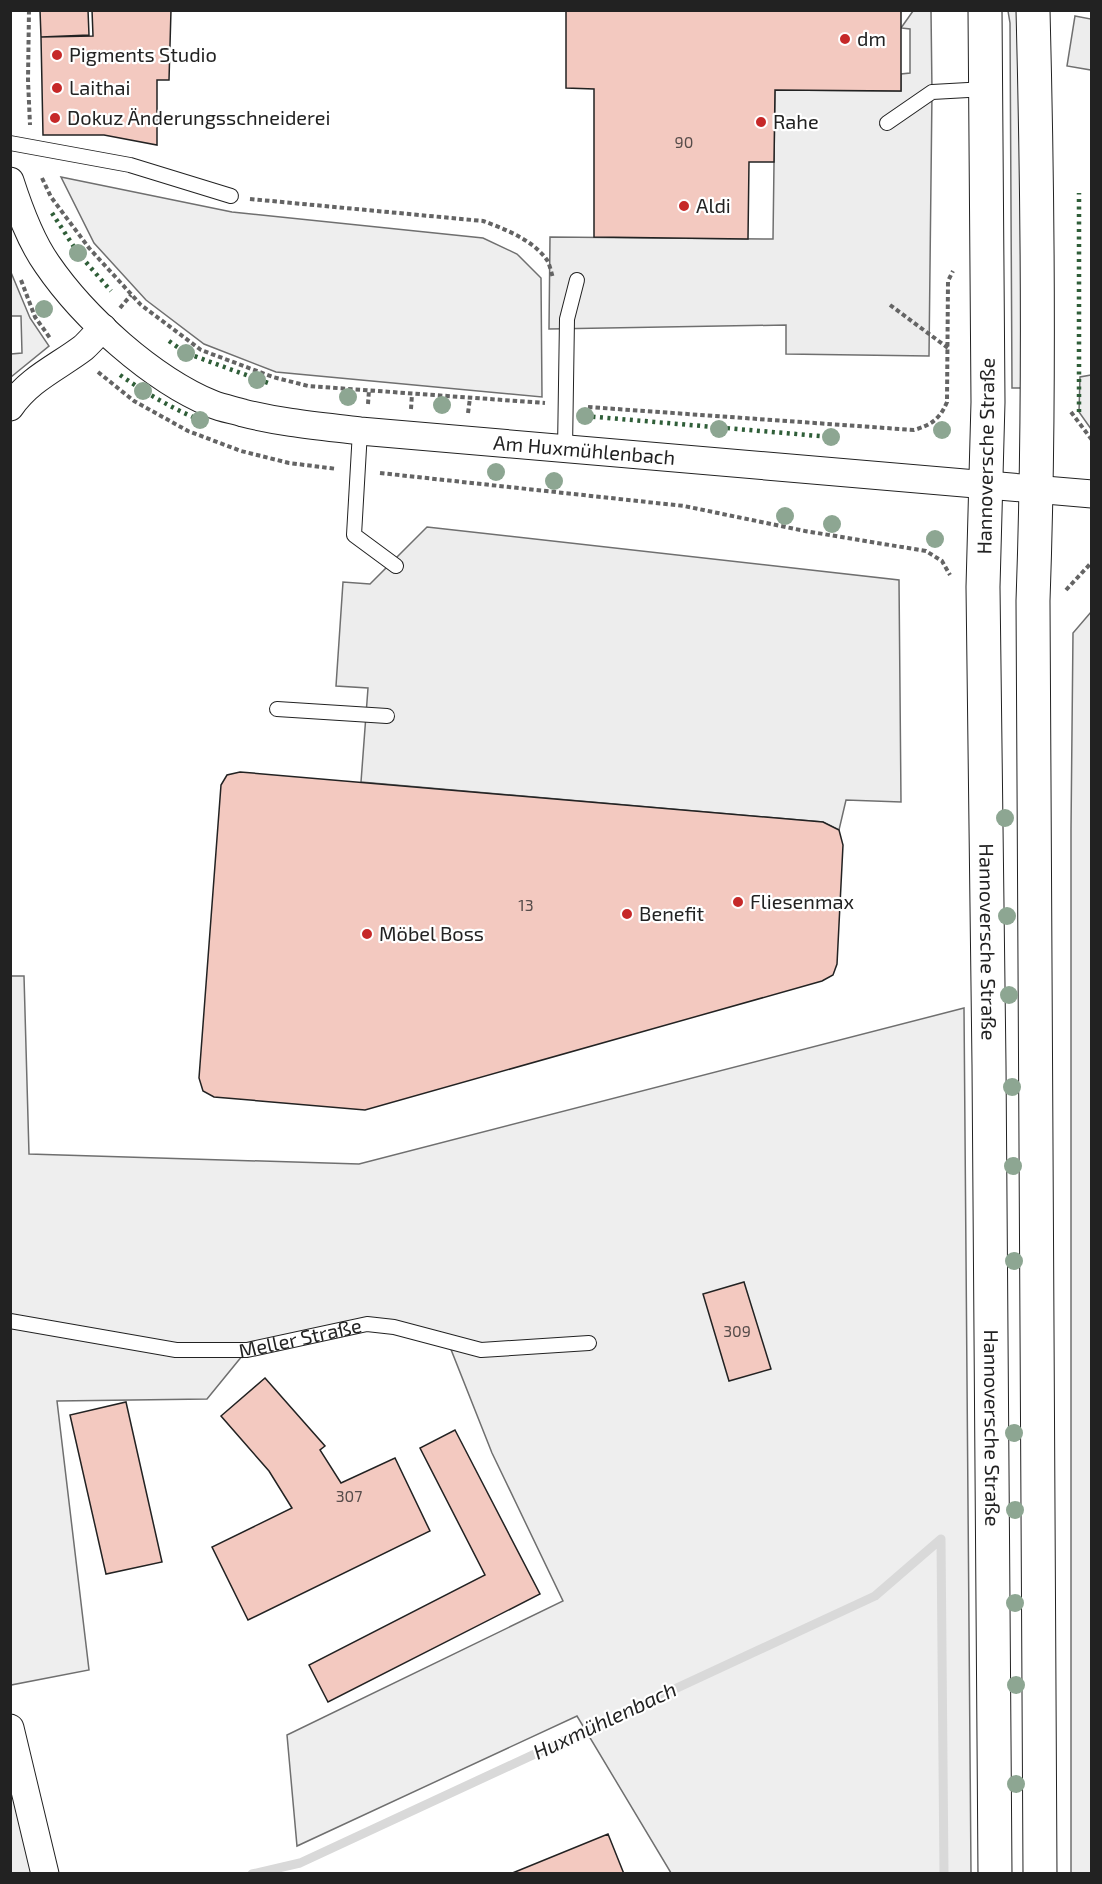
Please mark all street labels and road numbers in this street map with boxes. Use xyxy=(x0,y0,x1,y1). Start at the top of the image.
street label: Hannoversche Straße xyxy=(971,357,999,555)
street label: Am Huxmühlenbach xyxy=(493,430,676,469)
street label: Hannoversche Straße xyxy=(975,843,1002,1040)
street label: Meller Straße xyxy=(236,1313,364,1362)
street label: Hannoversche Straße xyxy=(980,1329,1005,1526)

